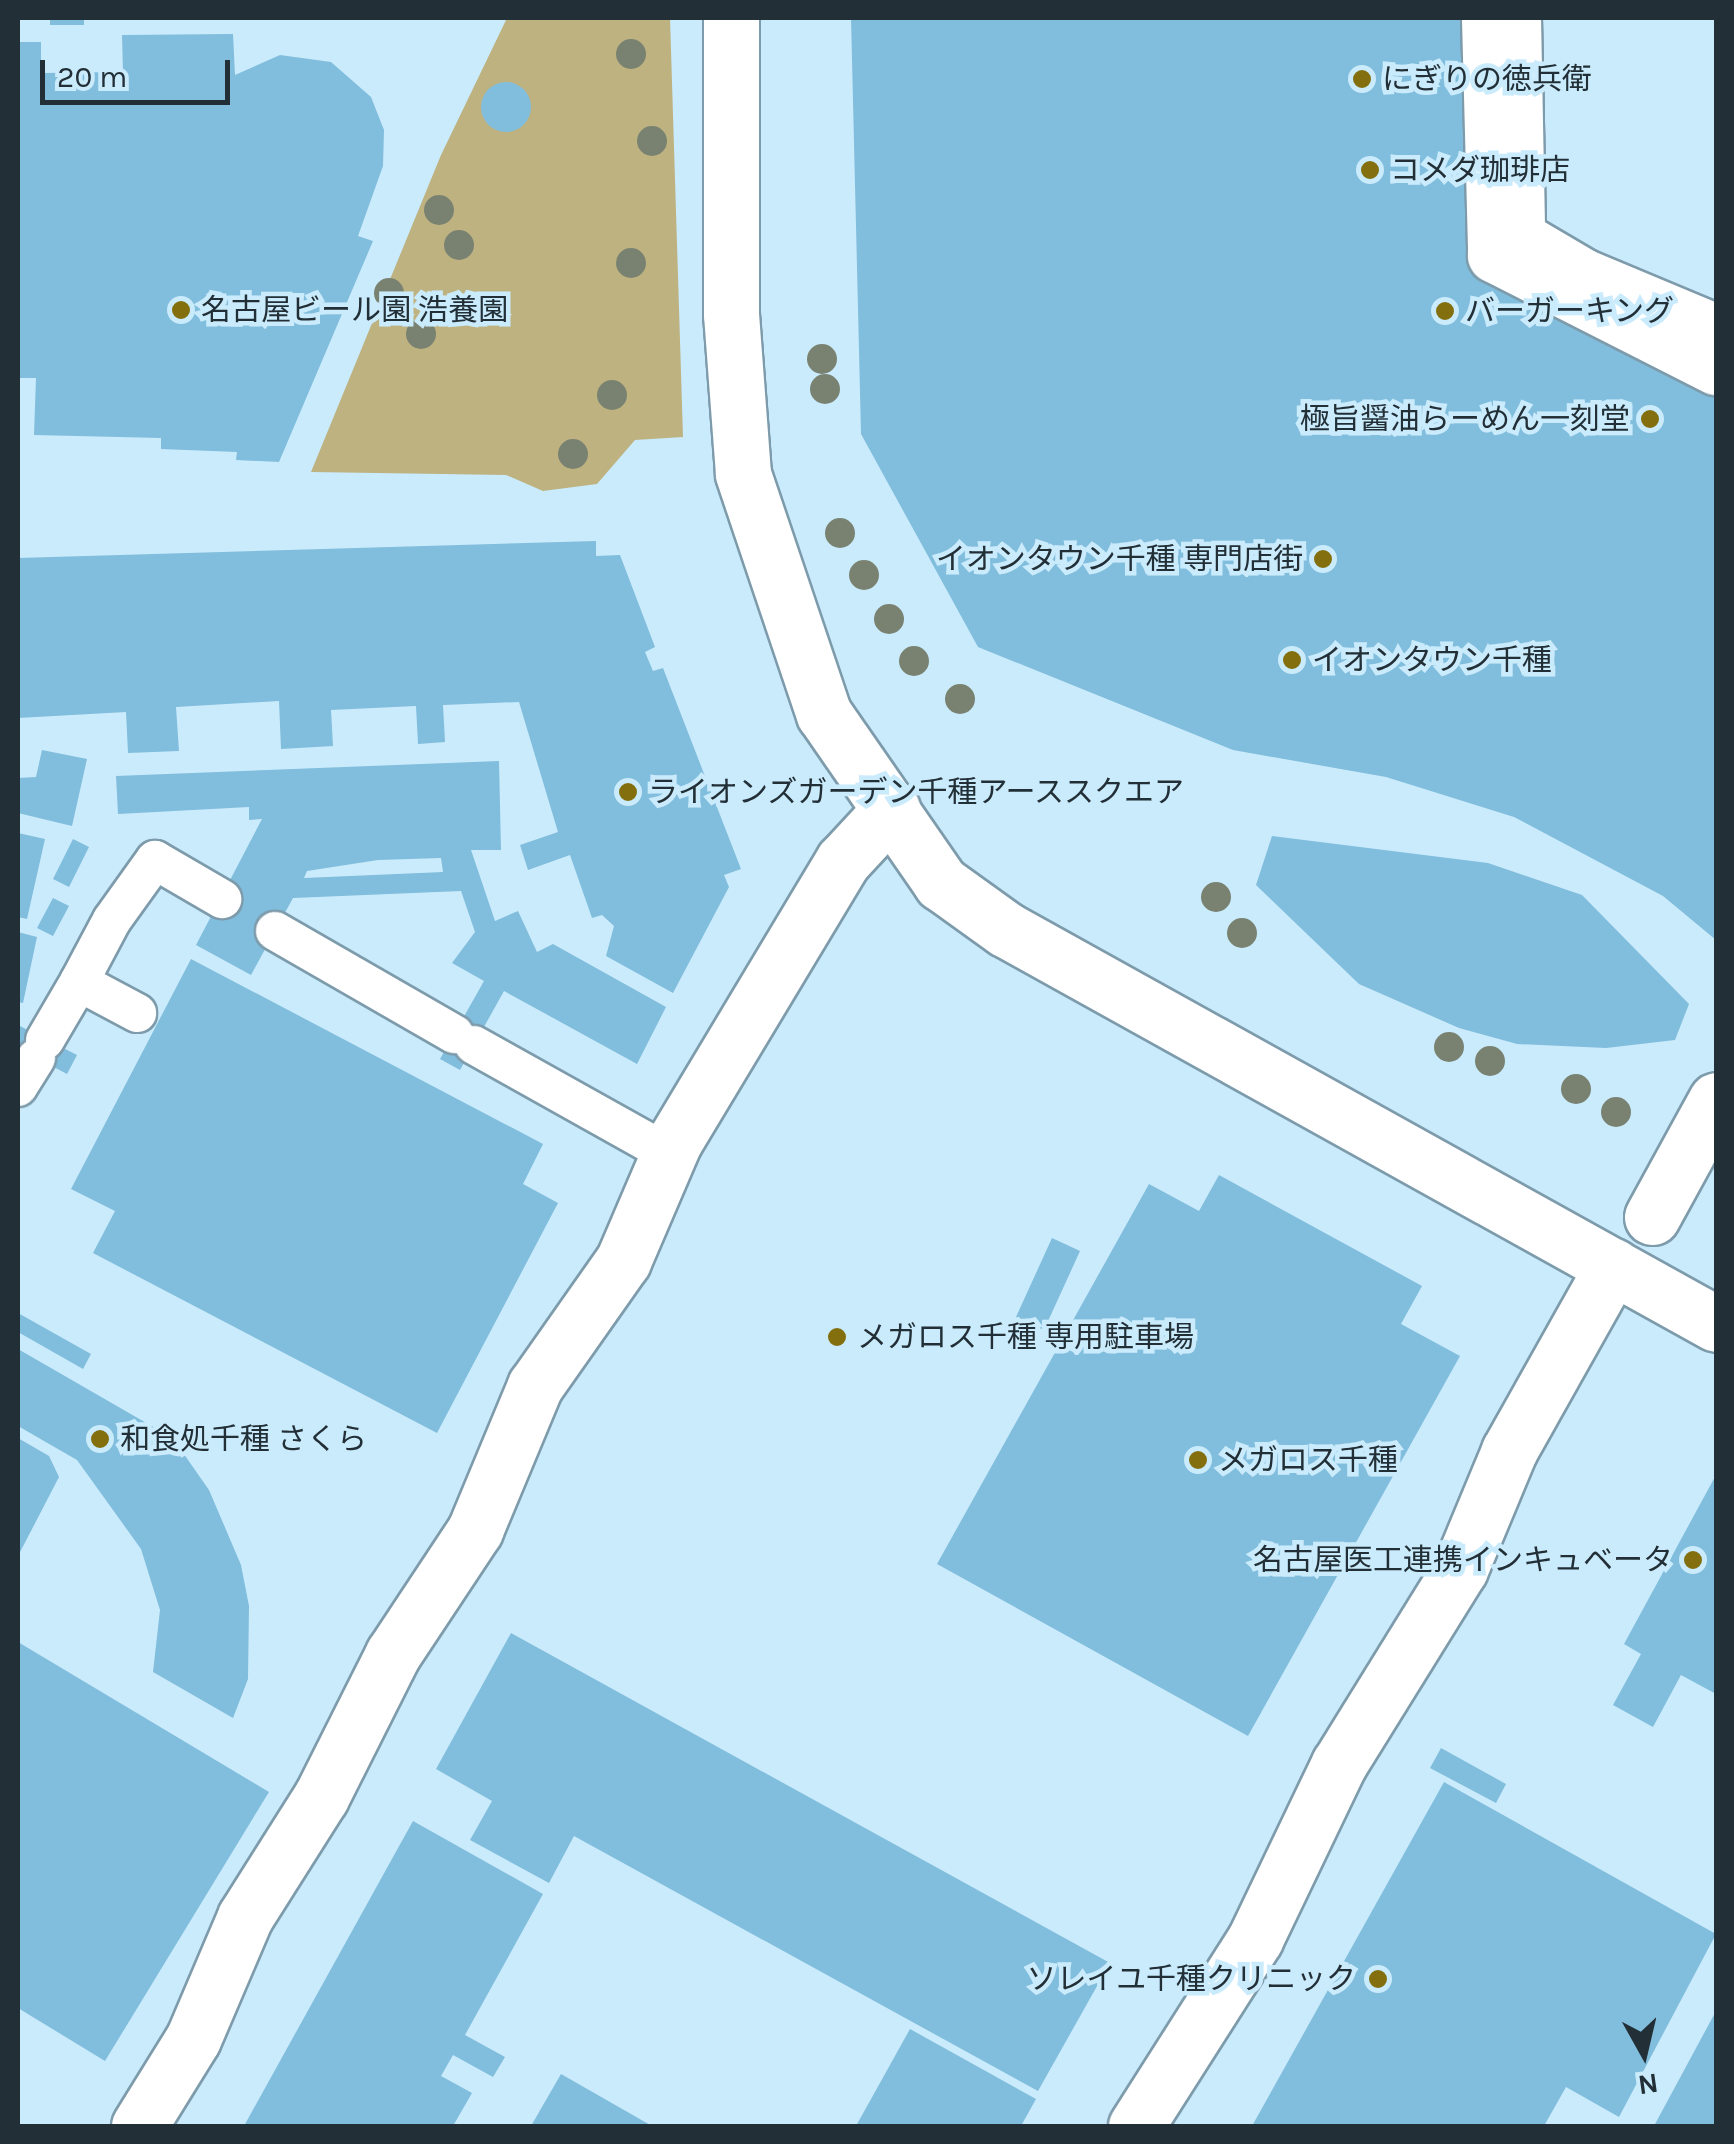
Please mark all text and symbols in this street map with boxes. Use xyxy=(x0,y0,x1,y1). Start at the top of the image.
scale bar xyxy=(45,40,235,102)
text: 20 m xyxy=(57,59,127,95)
place label: にぎりの徳兵衛 xyxy=(1382,61,1592,97)
marker: にぎりの徳兵衛 xyxy=(1351,68,1373,90)
place label: コメダ珈琲店 xyxy=(1390,152,1570,188)
marker: コメダ珈琲店 xyxy=(1359,159,1381,181)
place label: 名古屋ビール園 浩養園 xyxy=(201,292,508,328)
place label: バーガーキング xyxy=(1465,293,1675,329)
marker: 名古屋ビール園 浩養園 xyxy=(170,299,192,321)
marker: バーガーキング xyxy=(1434,300,1456,322)
place label: 極旨醤油らーめん一刻堂 xyxy=(1300,401,1630,437)
marker: 極旨醤油らーめん一刻堂 xyxy=(1639,408,1661,430)
place label: イオンタウン千種 専門店街 xyxy=(936,541,1303,577)
marker: イオンタウン千種 専門店街 xyxy=(1312,548,1334,570)
place label: イオンタウン千種 xyxy=(1312,642,1552,678)
marker: イオンタウン千種 xyxy=(1281,649,1303,671)
place label: ライオンズガーデン千種アーススクエア xyxy=(648,774,1186,810)
marker: ライオンズガーデン千種アーススクエア xyxy=(617,781,639,803)
place label: メガロス千種 専用駐車場 xyxy=(857,1319,1194,1355)
marker: メガロス千種 専用駐車場 xyxy=(826,1326,848,1348)
place label: 和食処千種 さくら xyxy=(120,1421,367,1457)
marker: 和食処千種 さくら xyxy=(89,1428,111,1450)
place label: メガロス千種 xyxy=(1218,1442,1398,1478)
marker: メガロス千種 xyxy=(1187,1449,1209,1471)
place label: 名古屋医工連携インキュベータ xyxy=(1253,1542,1673,1578)
marker: 名古屋医工連携インキュベータ xyxy=(1682,1549,1704,1571)
place label: ソレイユ千種クリニック xyxy=(1026,1961,1356,1997)
marker: ソレイユ千種クリニック xyxy=(1365,1966,1391,1992)
north arrow xyxy=(1594,2004,1694,2104)
text: N xyxy=(1636,2066,1660,2102)

